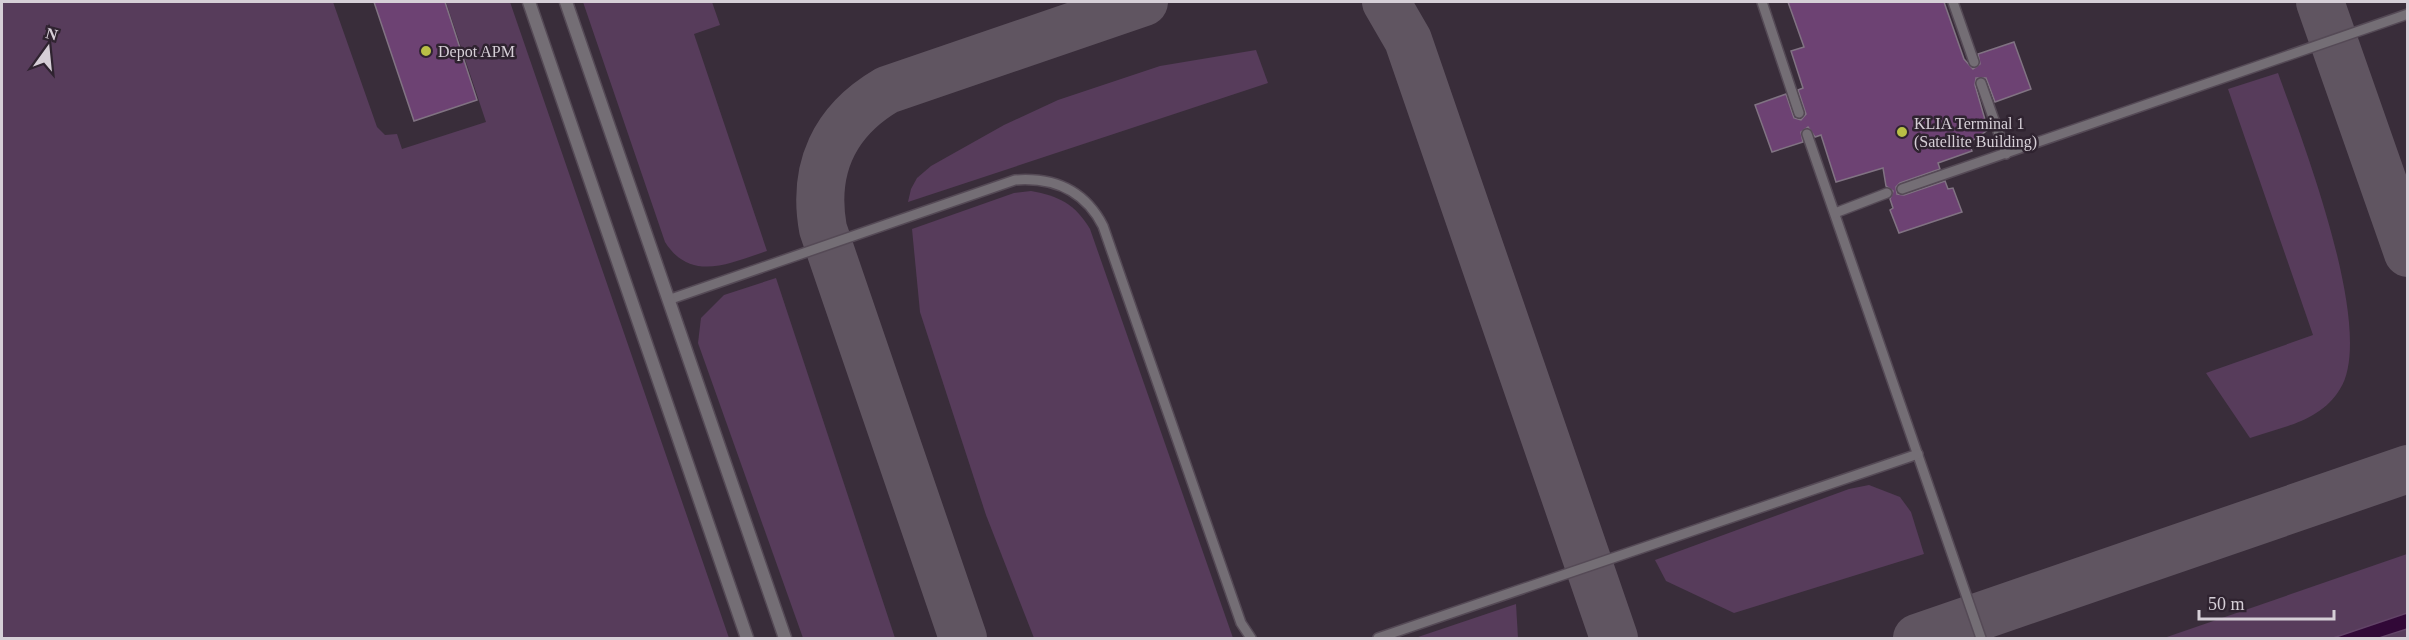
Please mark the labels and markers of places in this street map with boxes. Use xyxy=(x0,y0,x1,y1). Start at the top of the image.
place label: Depot APM xyxy=(438,43,515,61)
marker: Depot APM xyxy=(419,44,433,58)
place label: KLIA Terminal 1 (Satellite Building) xyxy=(1914,115,2037,151)
marker: KLIA Terminal 1 (Satellite Building) xyxy=(1895,125,1909,139)

